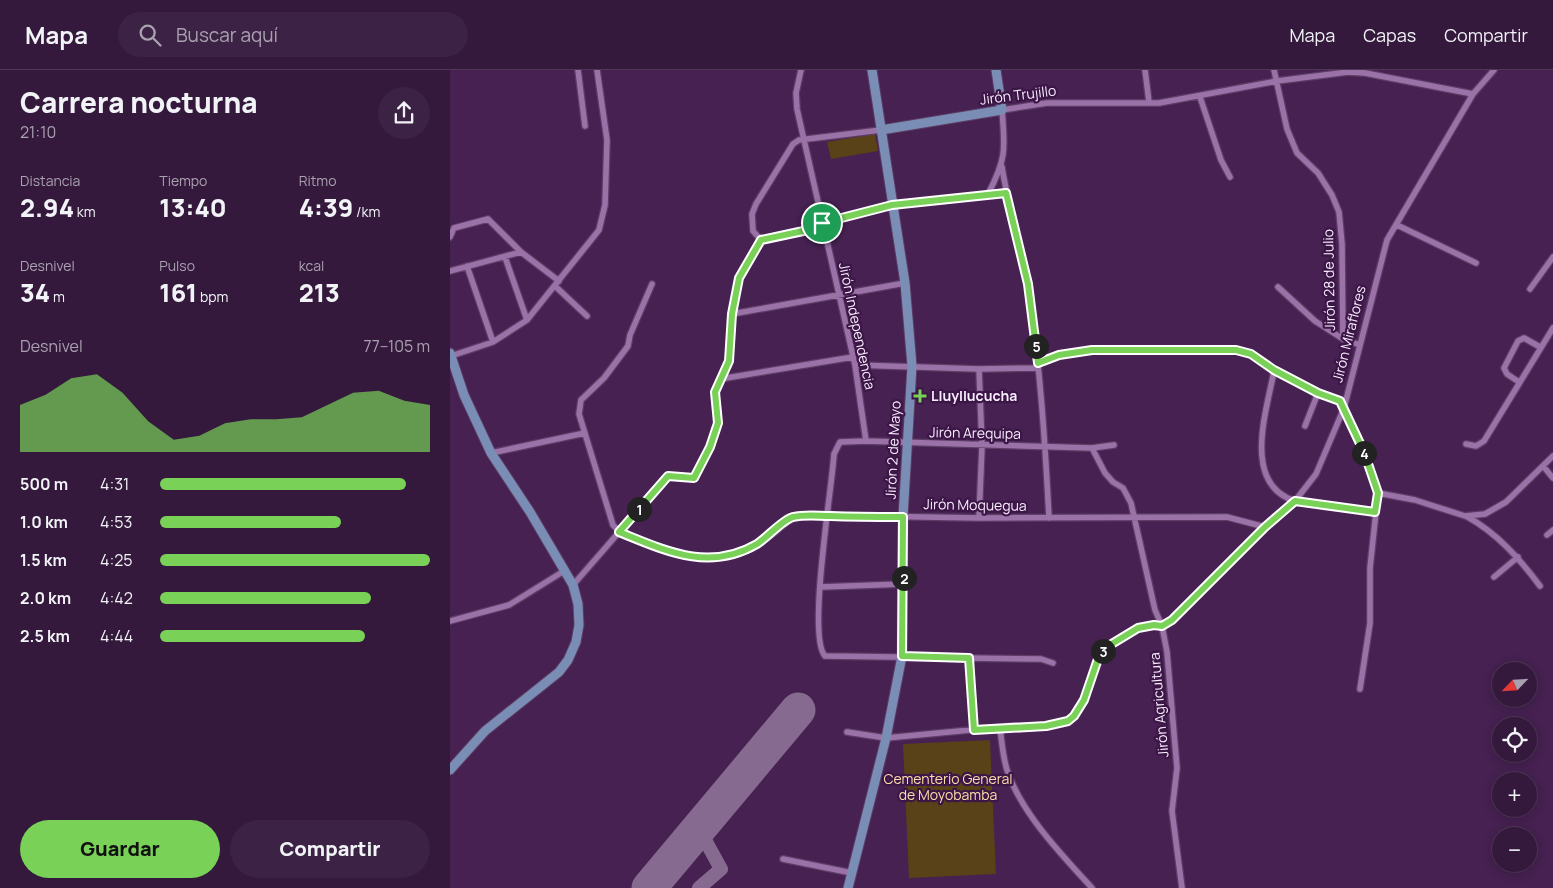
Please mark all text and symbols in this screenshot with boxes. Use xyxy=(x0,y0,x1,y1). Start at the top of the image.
search box xyxy=(118,12,468,57)
text: Mapa xyxy=(25,18,88,51)
icon: search xyxy=(136,21,164,49)
text: Buscar aquí xyxy=(176,22,278,48)
text: Mapa xyxy=(1289,23,1335,47)
text: Capas xyxy=(1363,23,1416,47)
text: Compartir xyxy=(1444,23,1528,47)
street label: Jirón Trujillo xyxy=(979,80,1057,109)
text: Carrera nocturna xyxy=(20,83,258,121)
button: share xyxy=(378,87,430,139)
text: 21:10 xyxy=(20,121,56,143)
text: Distancia xyxy=(20,171,80,190)
text: Tiempo xyxy=(159,171,207,190)
text: Ritmo xyxy=(299,171,336,190)
text: 2.94 xyxy=(20,190,74,225)
text: 13:40 xyxy=(159,190,227,225)
text: 4:39 xyxy=(299,190,353,225)
text: km xyxy=(74,202,96,221)
text: /km xyxy=(353,202,380,221)
pin xyxy=(801,202,843,244)
icon: arrive xyxy=(808,209,836,237)
street label: Jirón 28 de Julio xyxy=(1318,229,1339,331)
text: Desnivel xyxy=(20,256,75,275)
text: Pulso xyxy=(159,256,195,275)
text: kcal xyxy=(299,256,324,275)
street label: Jirón Independencia xyxy=(835,261,880,391)
text: 34 xyxy=(20,275,50,310)
text: 161 xyxy=(159,275,197,310)
text: 213 xyxy=(299,275,340,310)
street label: Jirón Miraflores xyxy=(1327,283,1370,384)
text: m xyxy=(50,287,65,306)
text: bpm xyxy=(197,287,228,306)
pin: 5 xyxy=(1024,334,1048,358)
text: Desnivel xyxy=(20,335,83,357)
text: 77–105 m xyxy=(363,335,430,357)
text: 5 xyxy=(1032,337,1041,356)
place label: Lluyllucucha xyxy=(931,386,1017,405)
marker: Lluyllucucha xyxy=(913,389,927,403)
street label: Jirón 2 de Mayo xyxy=(880,400,905,500)
street label: Jirón Arequipa xyxy=(929,422,1021,443)
pin: 4 xyxy=(1352,440,1376,466)
text: 4 xyxy=(1360,444,1369,463)
text: 500 m xyxy=(20,473,68,495)
text: 4:31 xyxy=(100,473,129,495)
street label: Jirón Moquegua xyxy=(923,494,1027,515)
pin: 1 xyxy=(626,496,652,522)
text: 1 xyxy=(636,500,643,519)
text: 1.0 km xyxy=(20,511,68,533)
text: 4:53 xyxy=(100,511,132,533)
text: 1.5 km xyxy=(20,549,67,571)
text: 4:25 xyxy=(100,549,133,571)
pin: 2 xyxy=(892,566,916,590)
text: 2 xyxy=(900,569,909,588)
text: 2.0 km xyxy=(20,587,71,609)
text: 4:42 xyxy=(100,587,133,609)
text: 2.5 km xyxy=(20,625,70,647)
text: 4:44 xyxy=(100,625,133,647)
pin: 3 xyxy=(1090,638,1116,664)
text: 3 xyxy=(1099,642,1108,661)
street label: Jirón Agricultura xyxy=(1144,652,1173,758)
north arrow xyxy=(1492,662,1538,708)
map controls xyxy=(1492,662,1537,872)
button: locate xyxy=(1492,717,1537,762)
park label: Cementerio General de Moyobamba xyxy=(883,769,1013,804)
button: + xyxy=(1492,772,1537,817)
button: Guardar xyxy=(20,820,220,878)
button: Compartir xyxy=(230,820,430,878)
button: − xyxy=(1492,827,1537,872)

